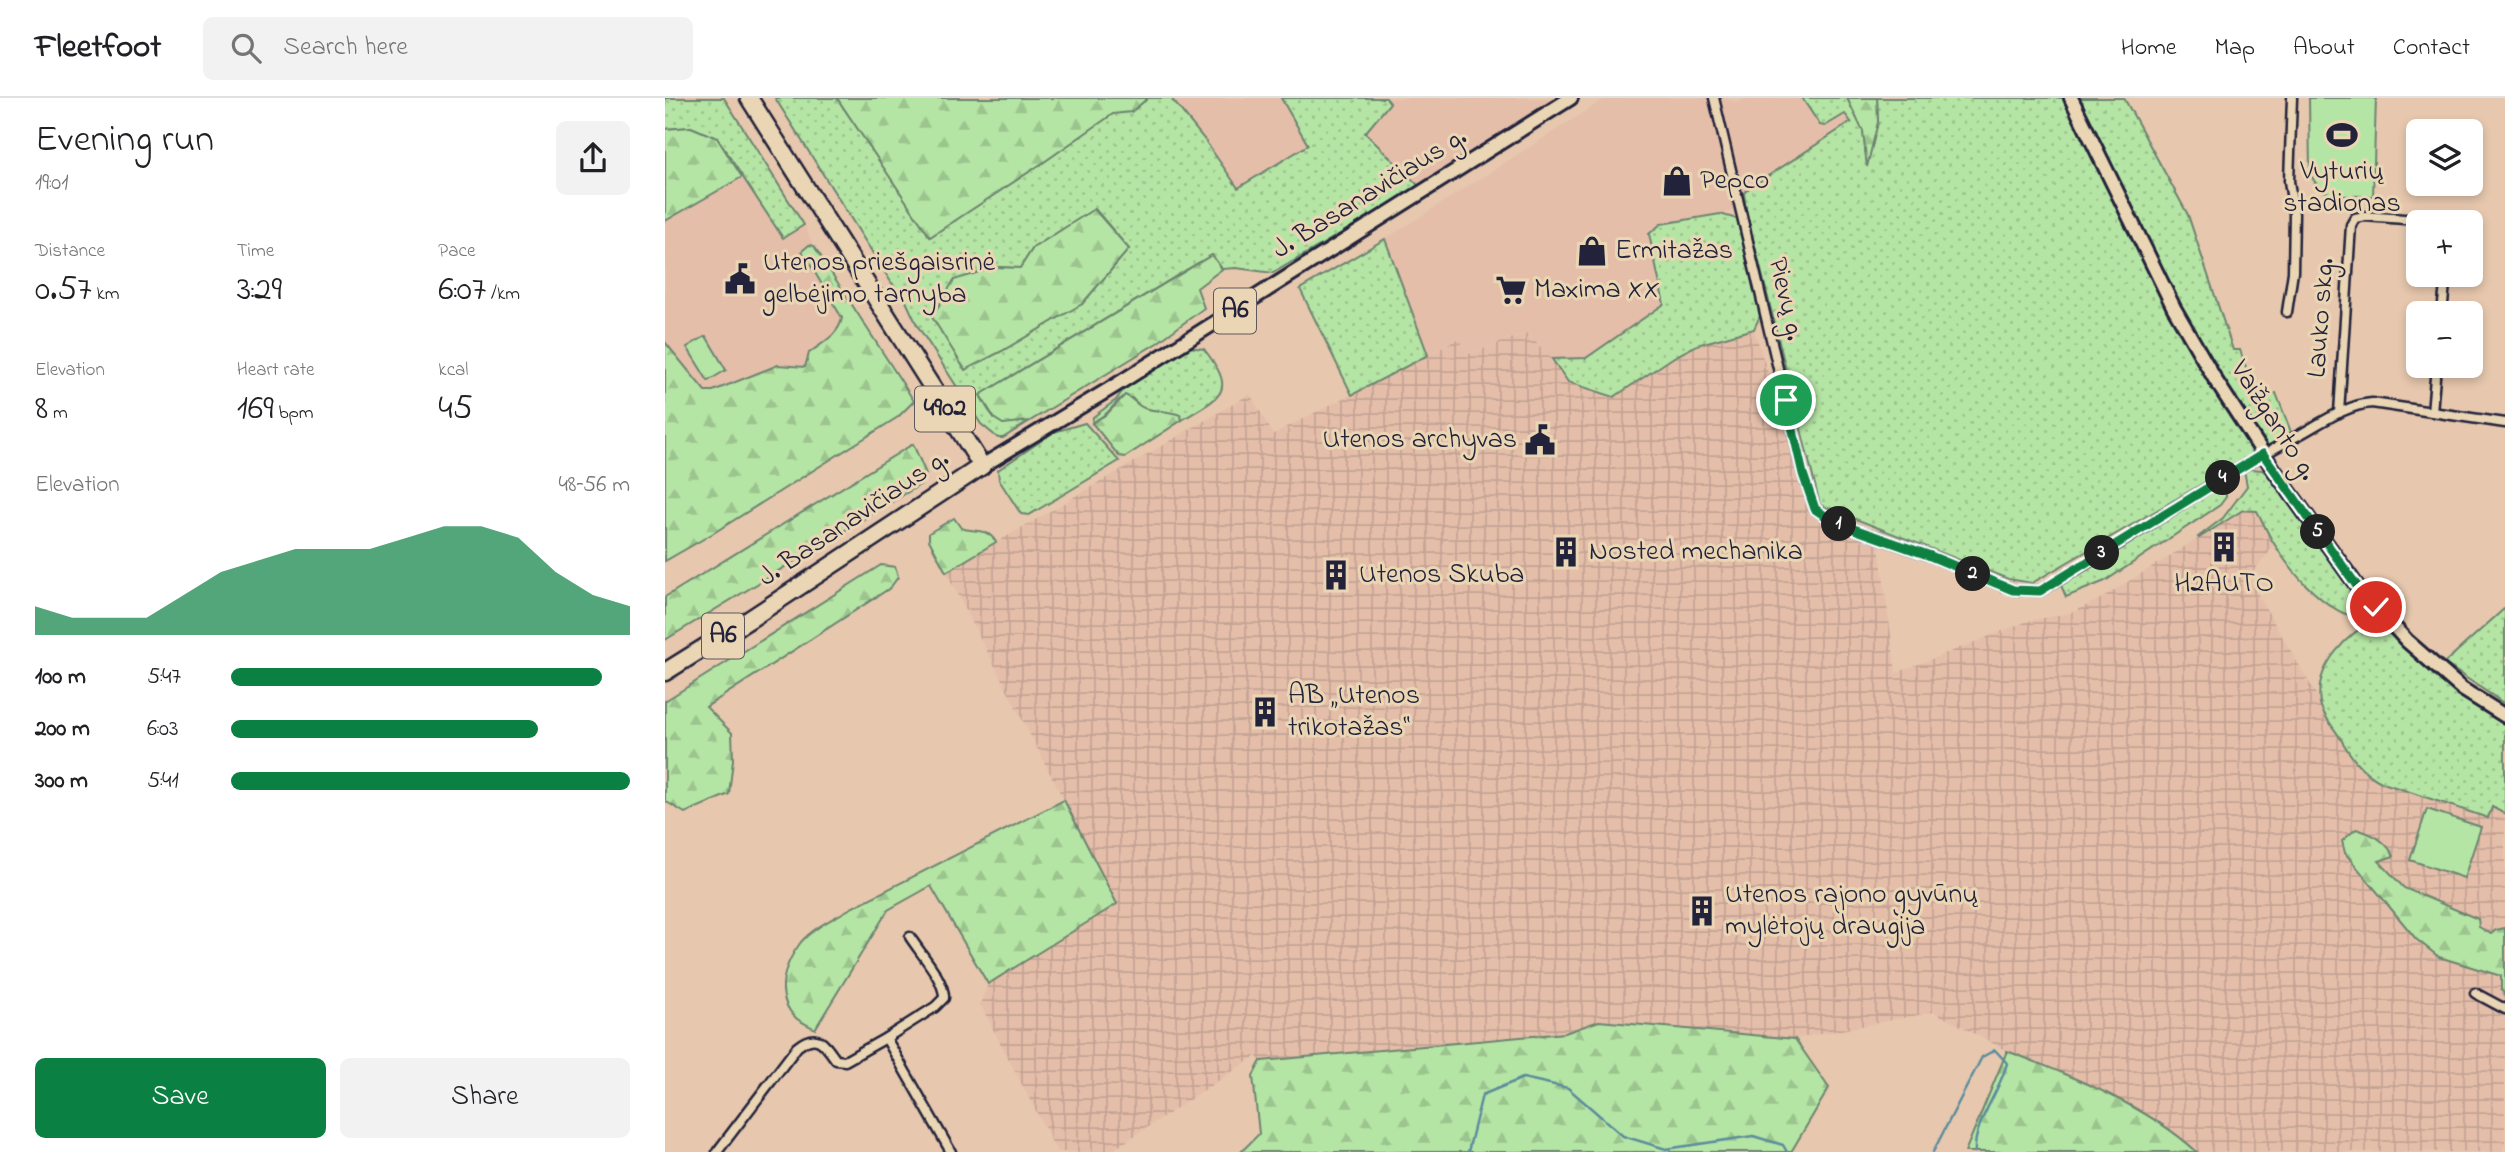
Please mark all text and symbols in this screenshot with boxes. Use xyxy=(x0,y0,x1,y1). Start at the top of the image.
search box xyxy=(203,17,693,80)
text: Fleetfoot xyxy=(35,24,161,72)
icon: search xyxy=(227,29,265,67)
text: Search here xyxy=(283,29,408,67)
text: Home xyxy=(2121,31,2177,66)
text: Map xyxy=(2215,31,2255,66)
text: About xyxy=(2293,31,2355,66)
text: Contact xyxy=(2393,31,2470,66)
text: Evening run xyxy=(35,113,214,169)
street label: J. Basanavičiaus g. xyxy=(1265,118,1475,270)
sports icon: Vyturių stadionas xyxy=(2325,118,2359,152)
map controls xyxy=(2406,119,2483,378)
button: layers xyxy=(2406,119,2483,196)
button: share xyxy=(556,121,630,195)
place label: Vyturių stadionas xyxy=(2283,152,2401,225)
place label: Pepco xyxy=(1700,161,1769,202)
shop icon: Pepco xyxy=(1660,164,1694,198)
text: 19:01 xyxy=(35,167,68,200)
button: + xyxy=(2406,210,2483,287)
place label: Ermitažas xyxy=(1615,231,1733,272)
shop icon: Ermitažas xyxy=(1575,234,1609,268)
text: Distance xyxy=(35,238,105,265)
text: Time xyxy=(237,238,274,265)
text: Pace xyxy=(438,238,475,265)
place label: Utenos priešgaisrinė gelbėjimo tarnyba xyxy=(762,243,996,316)
street label: Pievų g. xyxy=(1756,253,1814,345)
street label: Lauko skg. xyxy=(2297,257,2347,379)
public building icon: Utenos priešgaisrinė gelbėjimo tarnyba xyxy=(723,262,757,296)
text: 0.57 xyxy=(35,265,92,316)
text: 3:29 xyxy=(237,265,282,316)
text: 6:07 xyxy=(438,265,486,316)
place label: Maxima XX xyxy=(1534,270,1660,311)
supermarket icon: Maxima XX xyxy=(1494,273,1528,307)
text: km xyxy=(92,281,120,308)
text: /km xyxy=(486,281,520,308)
road number: A6 xyxy=(1214,288,1256,333)
button: − xyxy=(2406,301,2483,378)
street label: Vaižganto g. xyxy=(2218,352,2327,489)
text: Elevation xyxy=(35,357,105,384)
text: Heart rate xyxy=(237,357,315,384)
text: kcal xyxy=(438,357,469,384)
pin xyxy=(1756,370,1816,430)
icon: arrive xyxy=(1767,381,1805,419)
text: 8 xyxy=(35,384,48,435)
text: 169 xyxy=(237,384,274,435)
text: 45 xyxy=(438,384,473,435)
road number: 4902 xyxy=(915,386,975,432)
text: m xyxy=(48,400,68,427)
text: bpm xyxy=(274,400,314,427)
place label: Utenos archyvas xyxy=(1322,420,1517,461)
public building icon: Utenos archyvas xyxy=(1523,423,1557,457)
street label: J. Basanavičiaus g. xyxy=(750,440,958,598)
pin: 4 xyxy=(2205,460,2241,496)
text: 4 xyxy=(2219,464,2226,491)
text: Elevation xyxy=(35,469,120,502)
text: 48–56 m xyxy=(558,469,630,502)
pin: 1 xyxy=(1821,506,1857,542)
text: 1 xyxy=(1835,510,1842,537)
pin: 5 xyxy=(2301,514,2335,550)
text: 5 xyxy=(2312,518,2323,545)
building icon: H2AUTO xyxy=(2207,530,2241,564)
place label: Nosted mechanika xyxy=(1589,532,1803,573)
building icon: Nosted mechanika xyxy=(1549,535,1583,569)
pin: 3 xyxy=(2085,536,2119,570)
text: 3 xyxy=(2098,539,2105,566)
place label: Utenos Skuba xyxy=(1359,555,1524,596)
pin: 2 xyxy=(1955,556,1991,592)
building icon: Utenos Skuba xyxy=(1319,558,1353,592)
text: 2 xyxy=(1968,560,1977,587)
place label: H2AUTO xyxy=(2174,564,2274,605)
pin xyxy=(2346,577,2406,637)
icon: check xyxy=(2357,588,2395,626)
road number: A6 xyxy=(702,614,744,658)
text: 100 m xyxy=(35,661,86,694)
text: 5:47 xyxy=(147,661,181,694)
place label: AB „Utenos trikotažas“ xyxy=(1288,676,1420,749)
building icon: AB „Utenos trikotažas“ xyxy=(1248,695,1282,729)
text: 200 m xyxy=(35,713,90,746)
text: 6:03 xyxy=(147,713,179,746)
text: 300 m xyxy=(35,765,88,798)
text: 5:41 xyxy=(147,765,179,798)
place label: Utenos rajono gyvūnų mylėtojų draugija xyxy=(1725,875,1978,948)
building icon: Utenos rajono gyvūnų mylėtojų draugija xyxy=(1685,894,1719,928)
button: Save xyxy=(35,1058,326,1138)
button: Share xyxy=(340,1058,630,1138)

